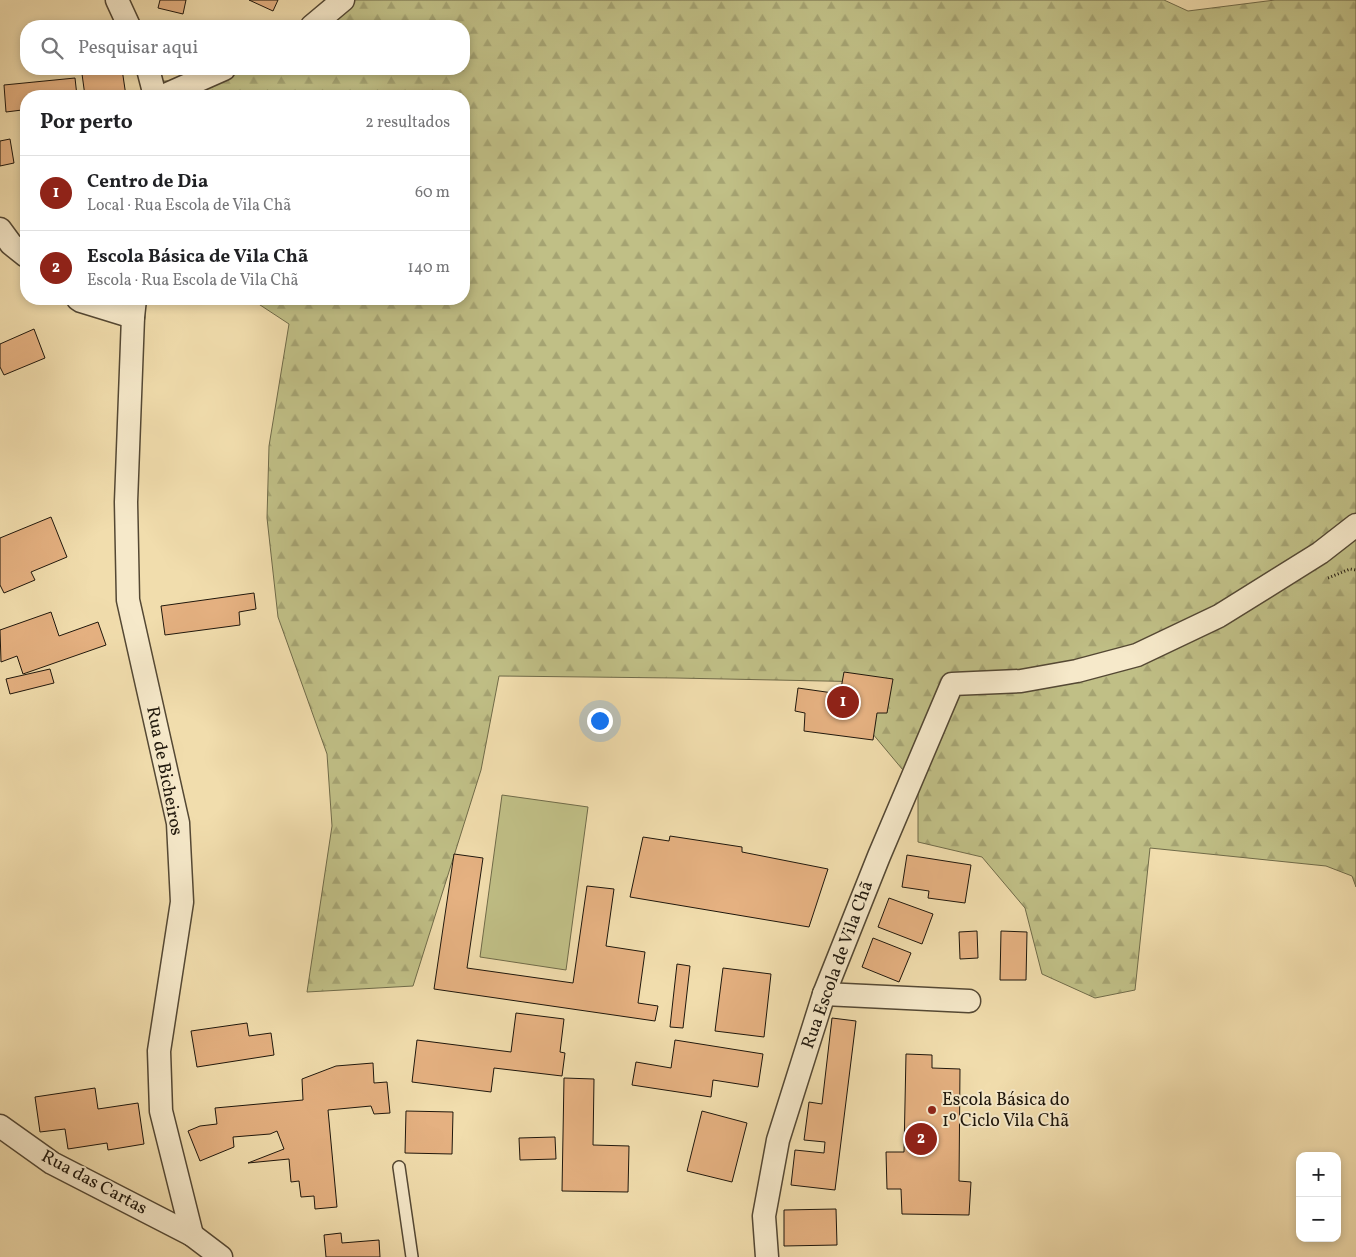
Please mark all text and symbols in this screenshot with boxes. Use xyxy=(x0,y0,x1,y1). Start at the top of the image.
search box xyxy=(20,20,470,75)
icon: search xyxy=(38,34,66,62)
text: Pesquisar aqui xyxy=(78,35,198,61)
text: Por perto xyxy=(40,108,133,137)
text: 2 resultados xyxy=(365,112,450,134)
text: Centro de Dia xyxy=(87,169,208,195)
text: 1 xyxy=(53,182,59,204)
text: 60 m xyxy=(415,182,450,204)
text: Local · Rua Escola de Vila Chã xyxy=(87,195,291,217)
text: Escola Básica de Vila Chã xyxy=(87,244,308,270)
text: 2 xyxy=(52,257,60,279)
text: 140 m xyxy=(408,257,450,279)
text: Escola · Rua Escola de Vila Chã xyxy=(87,270,299,292)
pin: 1 xyxy=(827,683,859,721)
street label: Rua de Bicheiros xyxy=(139,704,189,838)
your location xyxy=(587,708,613,734)
street label: Rua Escola de Vila Chã xyxy=(796,878,880,1052)
place label: Escola Básica do 1º Ciclo Vila Chã xyxy=(942,1088,1070,1134)
marker: Escola Básica do 1º Ciclo Vila Chã xyxy=(926,1104,938,1116)
pin: 2 xyxy=(905,1120,937,1158)
street label: Rua das Cartas xyxy=(37,1145,151,1221)
map controls xyxy=(1296,1152,1341,1242)
button: + xyxy=(1296,1152,1341,1197)
button: − xyxy=(1296,1197,1341,1242)

